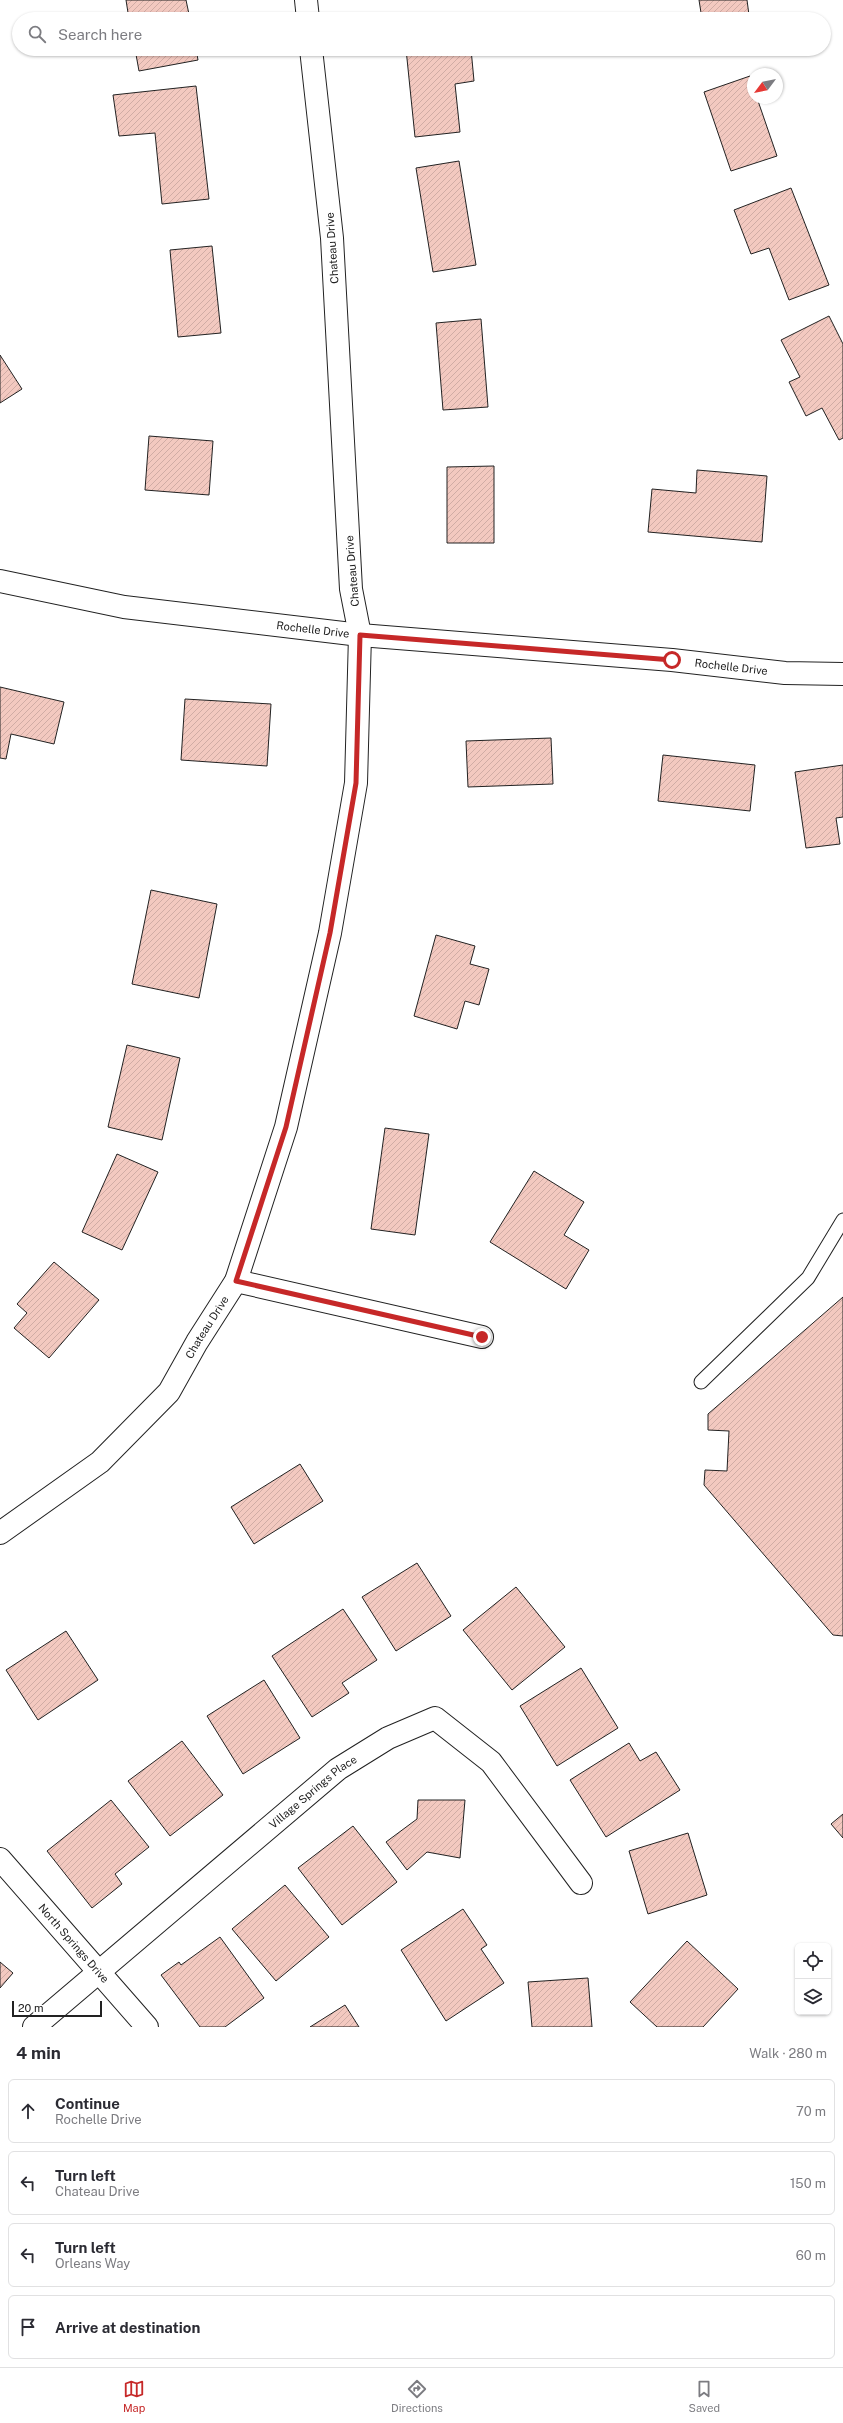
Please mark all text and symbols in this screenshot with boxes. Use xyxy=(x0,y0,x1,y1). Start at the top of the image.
search box xyxy=(12,12,831,56)
icon: search xyxy=(26,23,48,45)
text: Search here xyxy=(58,26,142,43)
north arrow xyxy=(747,68,783,104)
street label: Chateau Drive xyxy=(324,212,340,284)
street label: Chateau Drive xyxy=(343,535,361,607)
street label: Rochelle Drive xyxy=(276,619,350,640)
route start xyxy=(663,651,681,669)
street label: Rochelle Drive xyxy=(694,657,768,677)
street label: Chateau Drive xyxy=(183,1294,231,1361)
route end xyxy=(473,1328,491,1346)
street label: Village Springs Place xyxy=(267,1753,359,1831)
street label: North Springs Drive xyxy=(36,1901,111,1985)
map controls xyxy=(795,1943,831,2015)
button: locate xyxy=(795,1943,831,1979)
button: layers xyxy=(795,1979,831,2015)
scale bar xyxy=(12,1999,102,2018)
text: 20 m xyxy=(18,2002,43,2014)
text: 4 min xyxy=(16,2043,61,2063)
text: Walk · 280 m xyxy=(749,2046,827,2061)
text: Continue xyxy=(55,2095,120,2112)
icon: ahead xyxy=(17,2100,39,2122)
text: 70 m xyxy=(796,2104,826,2119)
text: Rochelle Drive xyxy=(55,2112,142,2127)
text: Turn left xyxy=(55,2167,116,2184)
icon: left xyxy=(17,2172,39,2194)
text: 150 m xyxy=(790,2176,826,2191)
text: Chateau Drive xyxy=(55,2184,140,2199)
text: Turn left xyxy=(55,2239,116,2256)
icon: left xyxy=(17,2244,39,2266)
text: 60 m xyxy=(796,2248,826,2263)
text: Orleans Way xyxy=(55,2256,130,2271)
icon: arrive xyxy=(17,2316,39,2338)
text: Arrive at destination xyxy=(55,2319,200,2336)
tab: Map xyxy=(123,2378,145,2414)
tab: Directions xyxy=(391,2378,443,2414)
tab: Saved xyxy=(689,2378,720,2414)

